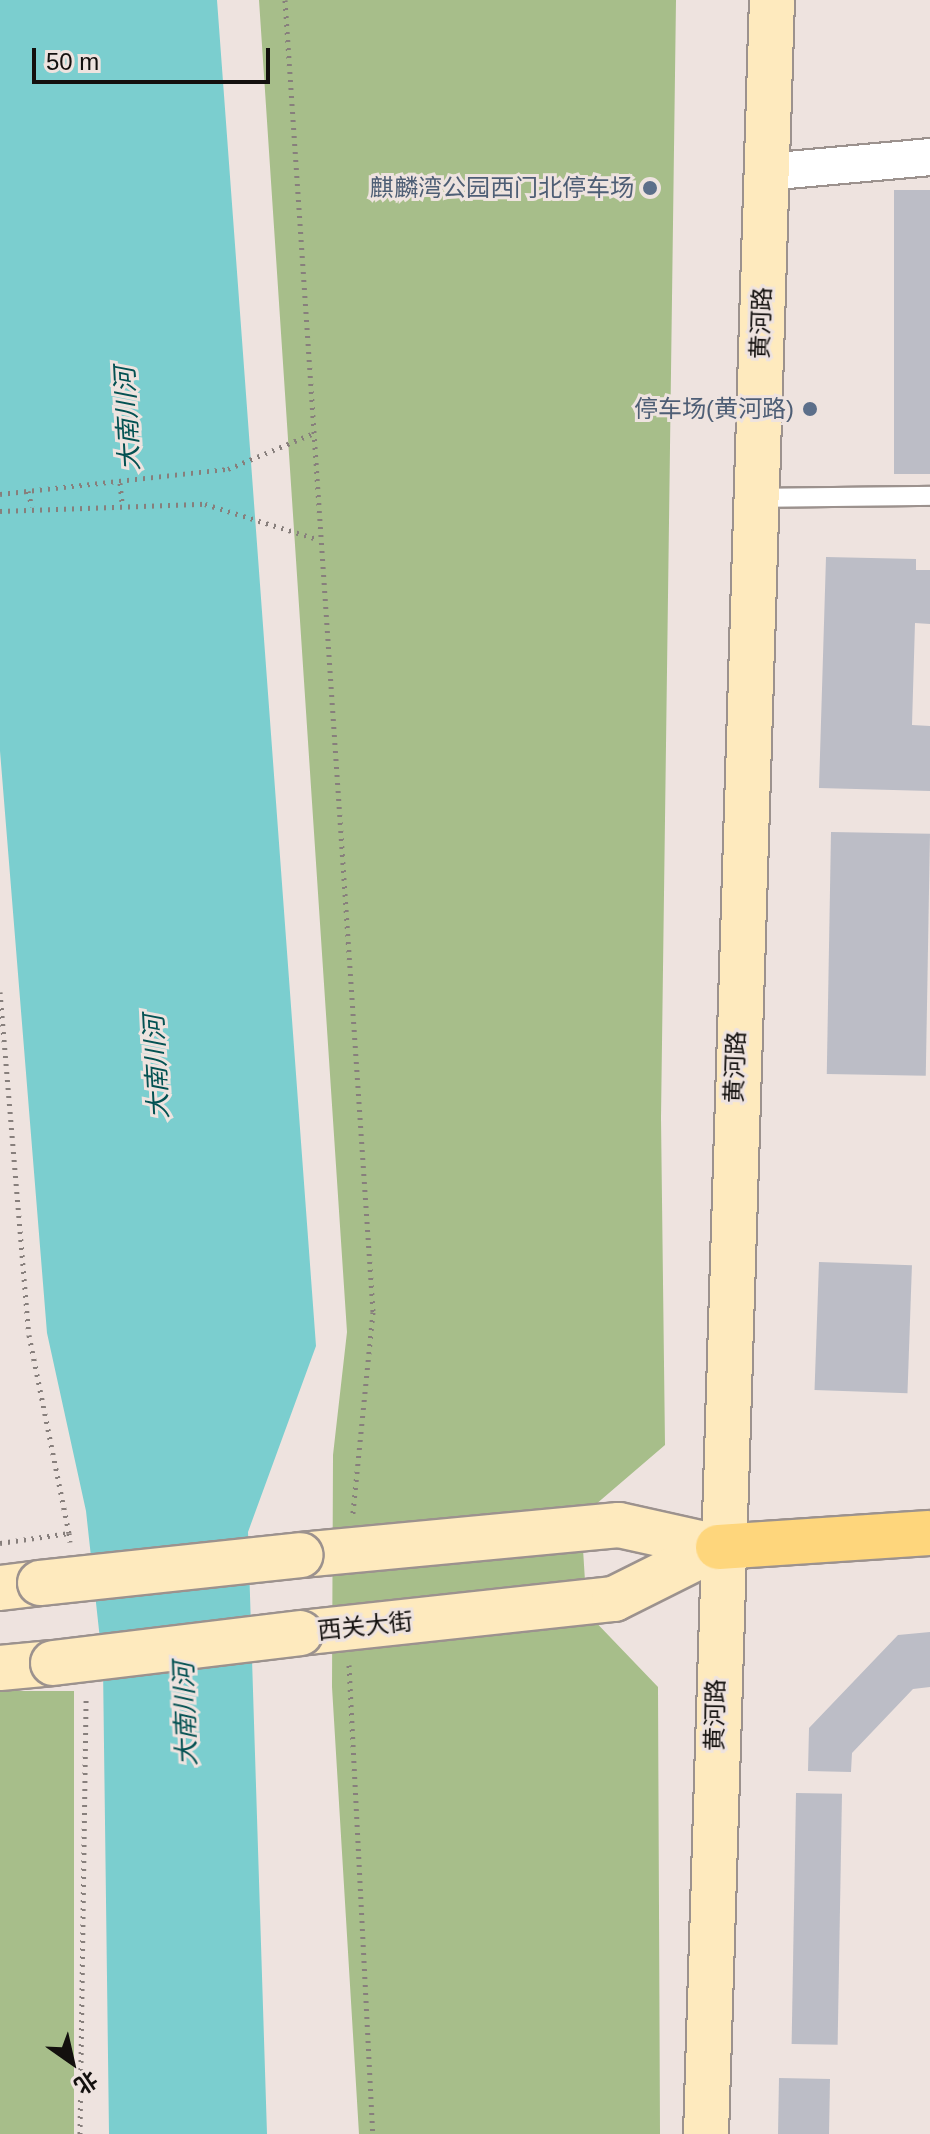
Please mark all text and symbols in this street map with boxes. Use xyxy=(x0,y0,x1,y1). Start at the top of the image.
scale bar xyxy=(36,32,274,82)
text: 50 m xyxy=(46,48,99,75)
place label: 麒麟湾公园西门北停车场 xyxy=(370,174,634,202)
marker: 麒麟湾公园西门北停车场 xyxy=(641,179,659,197)
street label: 黄河路 xyxy=(745,287,777,359)
water label: 大南川河 xyxy=(110,366,146,472)
place label: 停车场(黄河路) xyxy=(634,395,794,423)
marker: 停车场(黄河路) xyxy=(801,400,819,418)
water label: 大南川河 xyxy=(139,1014,175,1120)
street label: 黄河路 xyxy=(719,1031,751,1103)
street label: 西关大街 xyxy=(316,1607,414,1645)
water label: 大南川河 xyxy=(169,1661,203,1767)
street label: 黄河路 xyxy=(700,1679,730,1751)
north arrow xyxy=(32,2022,112,2102)
text: 北 xyxy=(70,2066,102,2099)

